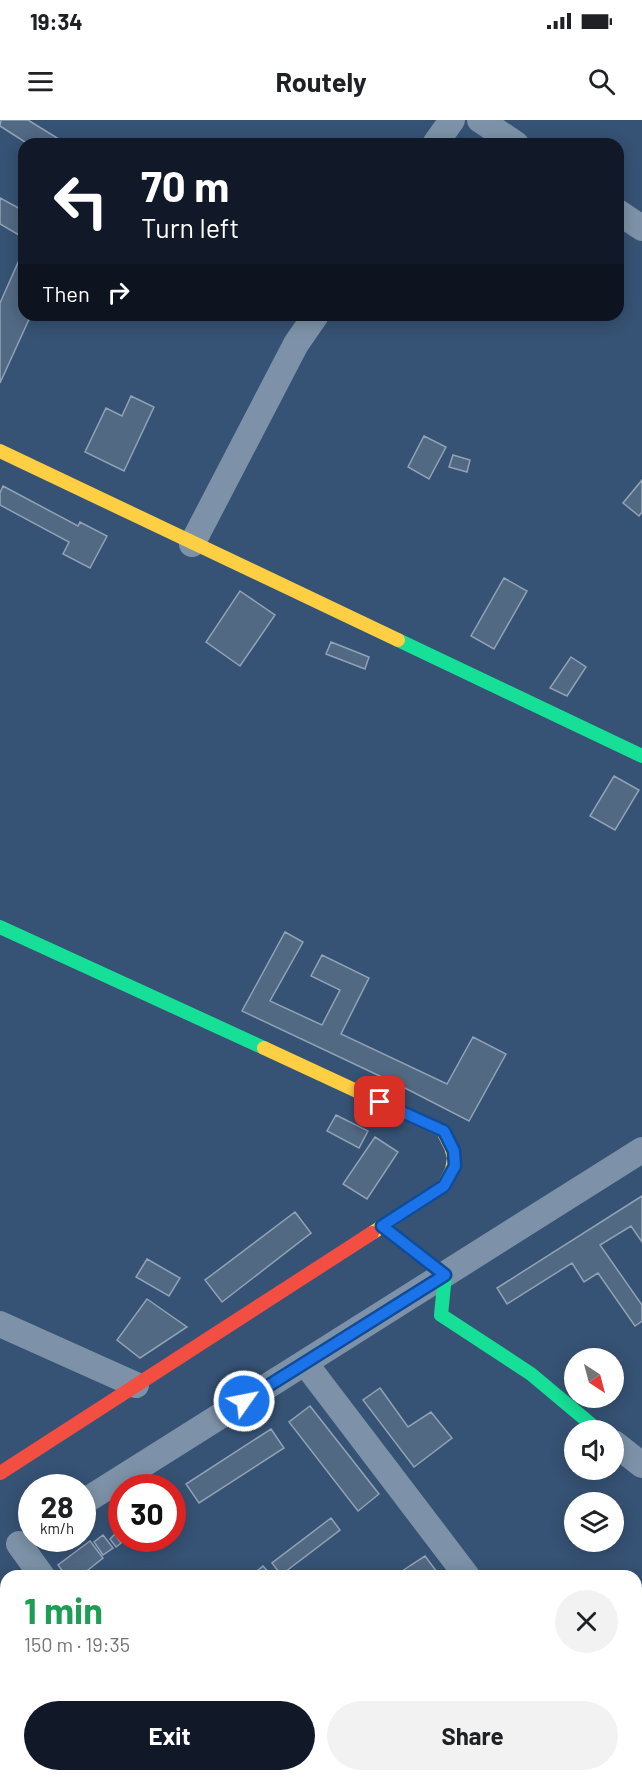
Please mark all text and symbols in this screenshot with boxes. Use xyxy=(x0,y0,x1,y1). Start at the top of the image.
text: 19:34 xyxy=(30,8,83,34)
icon: menu xyxy=(24,65,57,98)
text: Routely xyxy=(275,65,367,97)
icon: search xyxy=(585,65,618,98)
text: 70 m xyxy=(141,160,229,210)
icon: left xyxy=(42,162,120,240)
text: Turn left xyxy=(141,211,239,243)
icon: right xyxy=(102,276,135,309)
text: Then xyxy=(42,280,90,306)
pin xyxy=(354,1076,405,1127)
icon: arrive xyxy=(363,1085,396,1118)
north arrow xyxy=(564,1348,624,1408)
map controls xyxy=(564,1348,624,1552)
position arrow xyxy=(212,1369,276,1433)
button: sound xyxy=(564,1420,624,1480)
speed limit sign: 30 xyxy=(108,1474,186,1552)
text: 28 xyxy=(40,1488,74,1524)
button: layers xyxy=(564,1492,624,1552)
text: km/h xyxy=(40,1519,74,1537)
text: 1 min xyxy=(24,1588,103,1631)
button: close xyxy=(555,1590,618,1653)
text: 150 m · 19:35 xyxy=(24,1632,130,1656)
button: Exit xyxy=(24,1701,315,1770)
button: Share xyxy=(327,1701,618,1770)

